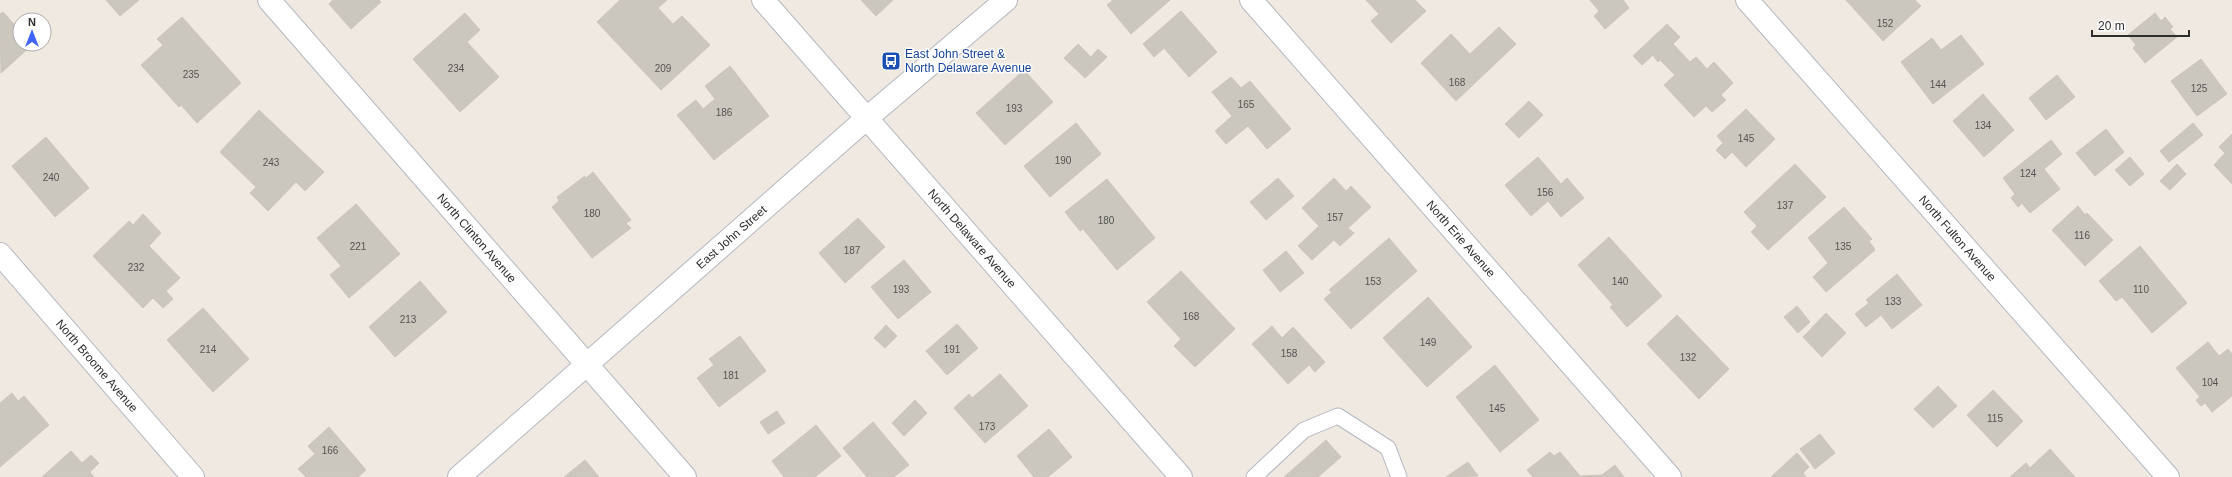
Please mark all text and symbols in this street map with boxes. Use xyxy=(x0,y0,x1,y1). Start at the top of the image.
north arrow xyxy=(12,12,52,52)
scale bar xyxy=(2092,12,2189,38)
text: N xyxy=(28,16,36,28)
house number: 152 xyxy=(1877,18,1894,29)
text: 20 m xyxy=(2098,19,2125,33)
place label: East John Street & North Delaware Avenue xyxy=(905,47,1032,75)
bus stop icon: East John Street & North Delaware Avenue xyxy=(880,50,902,72)
house number: 234 xyxy=(448,63,465,74)
house number: 209 xyxy=(655,63,672,74)
house number: 235 xyxy=(183,69,200,80)
house number: 168 xyxy=(1449,77,1466,88)
house number: 144 xyxy=(1930,79,1947,90)
house number: 125 xyxy=(2191,83,2208,94)
house number: 165 xyxy=(1238,99,1255,110)
house number: 193 xyxy=(1006,103,1023,114)
house number: 186 xyxy=(716,107,733,118)
house number: 134 xyxy=(1975,120,1992,131)
house number: 145 xyxy=(1738,133,1755,144)
house number: 190 xyxy=(1055,155,1072,166)
house number: 243 xyxy=(263,157,280,168)
house number: 124 xyxy=(2020,168,2037,179)
house number: 240 xyxy=(43,172,60,183)
street label: North Delaware Avenue xyxy=(925,186,1019,291)
house number: 156 xyxy=(1537,187,1554,198)
street label: North Clinton Avenue xyxy=(434,191,519,286)
street label: North Fulton Avenue xyxy=(1916,193,1999,284)
street label: North Erie Avenue xyxy=(1423,198,1498,280)
house number: 137 xyxy=(1777,200,1794,211)
street label: East John Street xyxy=(694,202,770,272)
house number: 180 xyxy=(584,208,601,219)
house number: 157 xyxy=(1327,212,1344,223)
house number: 180 xyxy=(1098,215,1115,226)
house number: 116 xyxy=(2074,230,2090,241)
house number: 221 xyxy=(350,241,367,252)
house number: 135 xyxy=(1835,241,1852,252)
house number: 187 xyxy=(844,245,861,256)
house number: 232 xyxy=(128,262,145,273)
house number: 153 xyxy=(1365,276,1382,287)
house number: 140 xyxy=(1612,276,1629,287)
house number: 193 xyxy=(893,284,910,295)
house number: 110 xyxy=(2133,284,2149,295)
house number: 133 xyxy=(1885,296,1902,307)
house number: 168 xyxy=(1183,311,1200,322)
house number: 213 xyxy=(400,314,417,325)
street label: North Broome Avenue xyxy=(53,317,141,415)
house number: 149 xyxy=(1420,337,1437,348)
house number: 214 xyxy=(200,344,217,355)
house number: 191 xyxy=(944,344,961,355)
house number: 158 xyxy=(1281,348,1298,359)
house number: 132 xyxy=(1680,352,1697,363)
house number: 181 xyxy=(723,370,740,381)
house number: 104 xyxy=(2202,377,2219,388)
house number: 145 xyxy=(1489,403,1506,414)
house number: 115 xyxy=(1987,413,2003,424)
house number: 173 xyxy=(979,421,996,432)
house number: 166 xyxy=(322,445,339,456)

